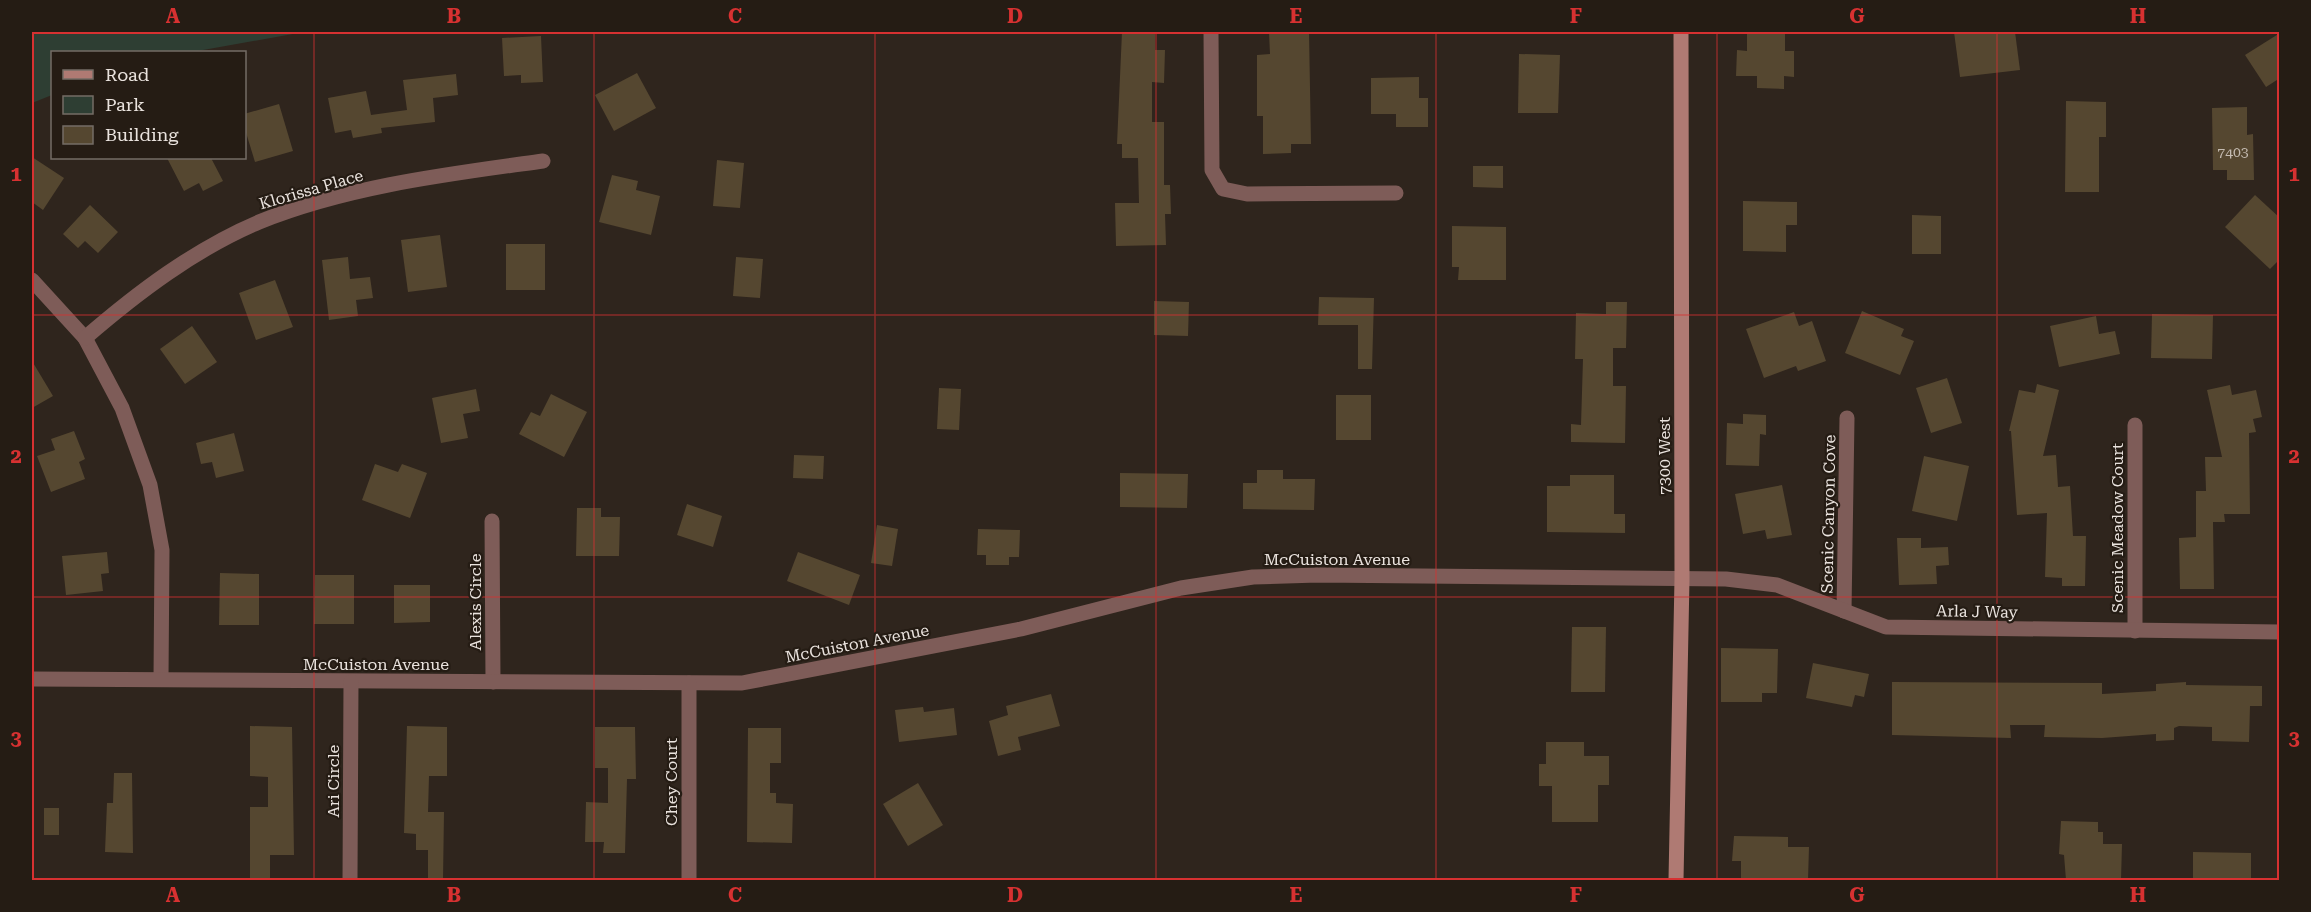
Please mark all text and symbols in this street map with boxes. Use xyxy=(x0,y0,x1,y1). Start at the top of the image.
text: A xyxy=(166,4,181,28)
text: B xyxy=(447,4,461,28)
text: C xyxy=(728,4,742,28)
text: D xyxy=(1007,4,1023,28)
text: E xyxy=(1290,4,1303,28)
text: F xyxy=(1570,4,1582,28)
text: G xyxy=(1849,4,1865,28)
text: H xyxy=(2130,4,2146,28)
legend xyxy=(51,51,246,159)
text: Road xyxy=(105,64,150,85)
text: Park xyxy=(105,94,145,115)
text: Building xyxy=(105,124,179,145)
house number: 7403 xyxy=(2217,144,2249,160)
text: 1 xyxy=(10,162,22,186)
text: 1 xyxy=(2288,162,2300,186)
street label: Klorissa Place xyxy=(257,166,366,213)
street label: 7300 West xyxy=(1655,417,1674,495)
street label: Scenic Canyon Cove xyxy=(1818,434,1839,594)
street label: Scenic Meadow Court xyxy=(2108,443,2127,613)
text: 2 xyxy=(10,444,22,468)
text: 2 xyxy=(2288,444,2300,468)
street label: McCuiston Avenue xyxy=(1264,550,1410,569)
street label: Alexis Circle xyxy=(466,553,485,650)
street label: Arla J Way xyxy=(1936,601,2019,622)
street label: McCuiston Avenue xyxy=(784,620,931,667)
street label: McCuiston Avenue xyxy=(303,655,449,674)
text: 3 xyxy=(10,726,22,750)
text: 3 xyxy=(2288,726,2300,750)
street label: Chey Court xyxy=(662,738,681,826)
street label: Ari Circle xyxy=(324,744,343,817)
text: A xyxy=(166,883,181,907)
text: B xyxy=(447,883,461,907)
text: C xyxy=(728,883,742,907)
text: D xyxy=(1007,883,1023,907)
text: E xyxy=(1290,883,1303,907)
text: F xyxy=(1570,883,1582,907)
text: G xyxy=(1849,883,1865,907)
text: H xyxy=(2130,883,2146,907)

